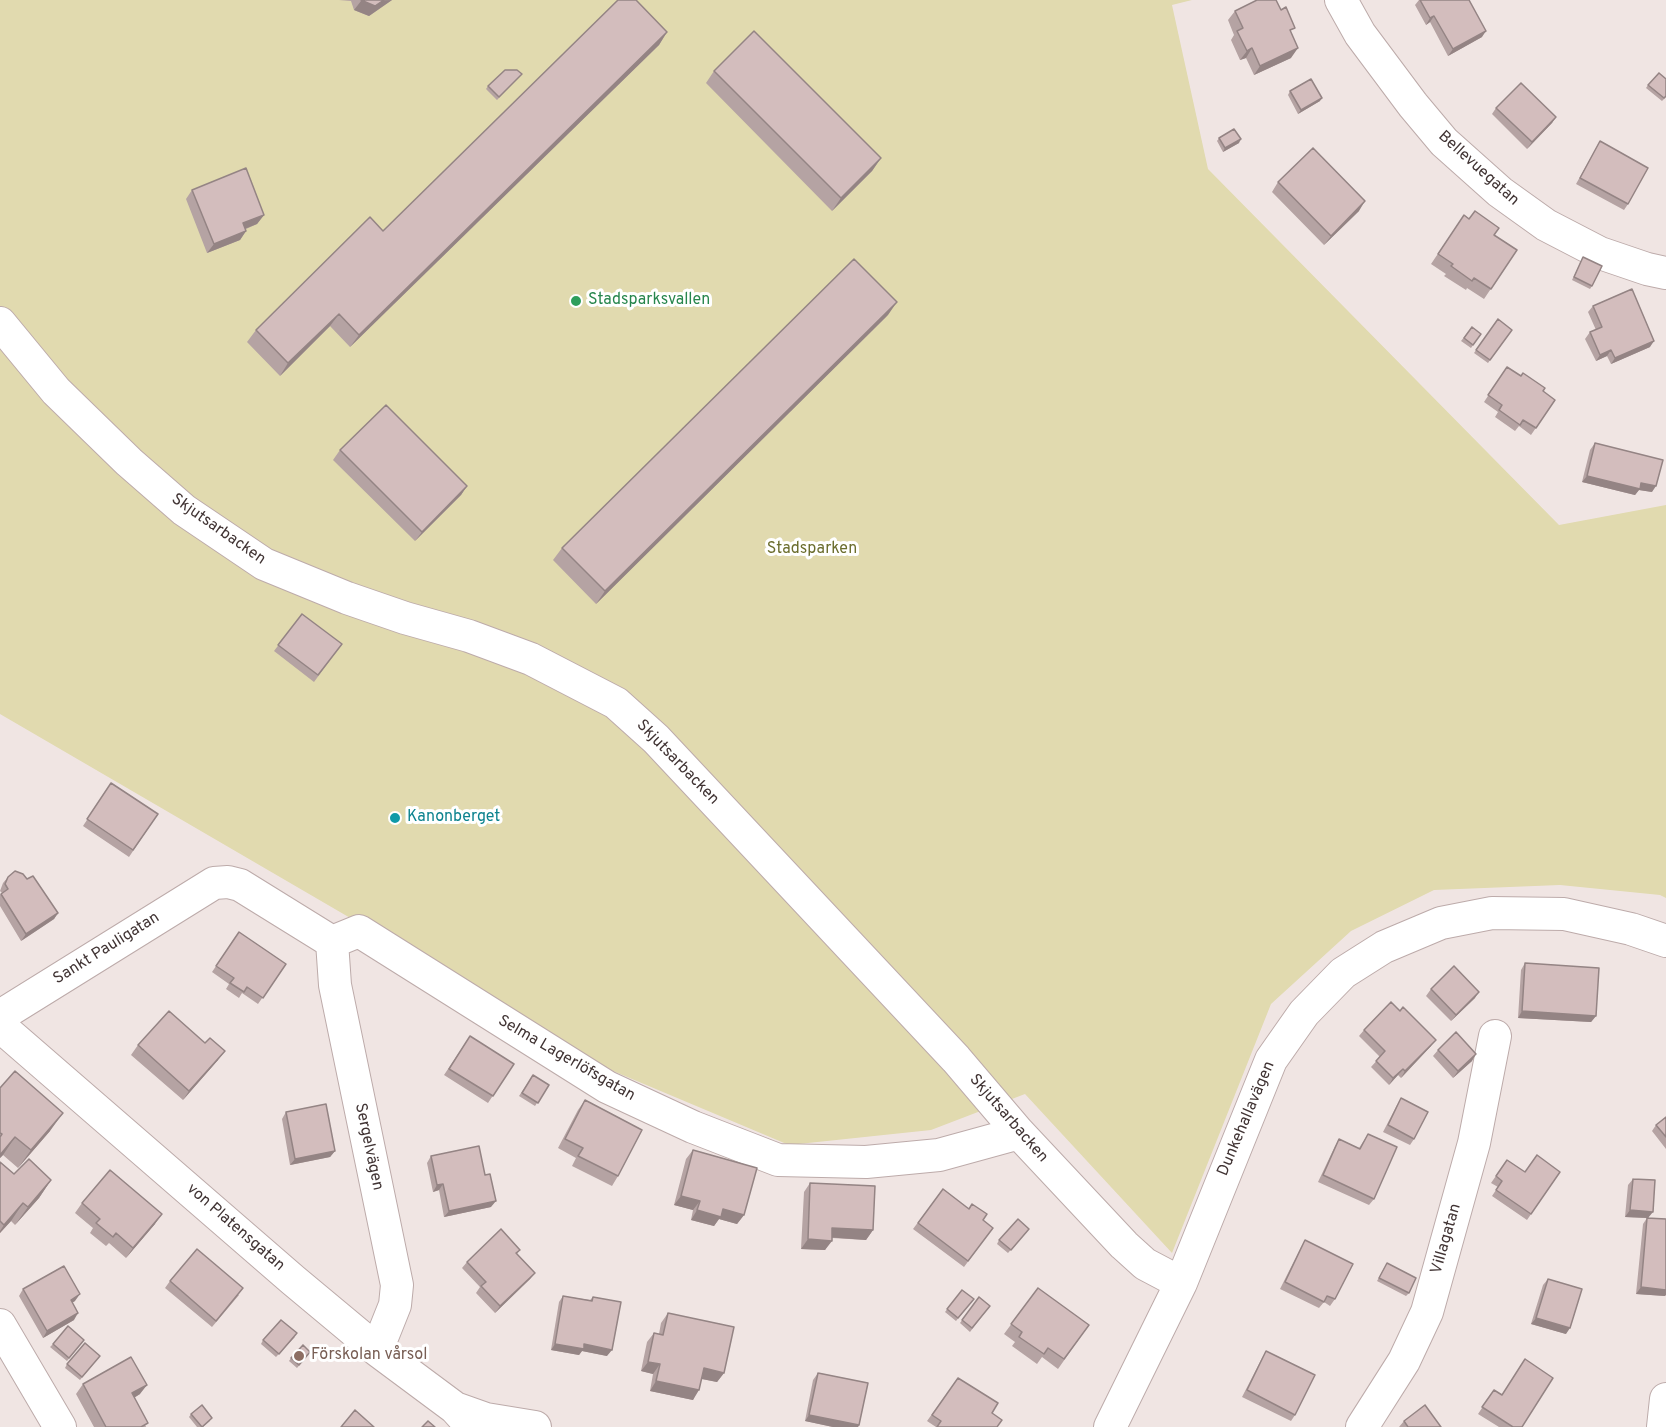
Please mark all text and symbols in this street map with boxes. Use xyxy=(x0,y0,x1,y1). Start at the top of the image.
street label: Bellevuegatan xyxy=(1433,127,1523,211)
place label: Stadsparksvallen xyxy=(588,291,710,311)
marker: Stadsparksvallen xyxy=(569,294,583,308)
street label: Skjutsarbacken xyxy=(167,490,269,570)
park label: Stadsparken xyxy=(767,540,857,560)
street label: Skjutsarbacken xyxy=(632,716,722,810)
place label: Kanonberget xyxy=(407,808,500,828)
marker: Kanonberget xyxy=(388,811,402,825)
street label: Sankt Pauligatan xyxy=(50,909,164,989)
street label: Selma Lagerlöfsgatan xyxy=(494,1012,638,1106)
street label: Dunkehallavägen xyxy=(1214,1059,1280,1179)
street label: Skjutsarbacken xyxy=(964,1071,1052,1167)
street label: Sergelvägen xyxy=(349,1102,387,1192)
street label: von Platensgatan xyxy=(182,1180,288,1276)
street label: Villagatan xyxy=(1428,1202,1466,1276)
place label: Förskolan vårsol xyxy=(311,1346,427,1366)
marker: Förskolan vårsol xyxy=(292,1349,306,1363)

